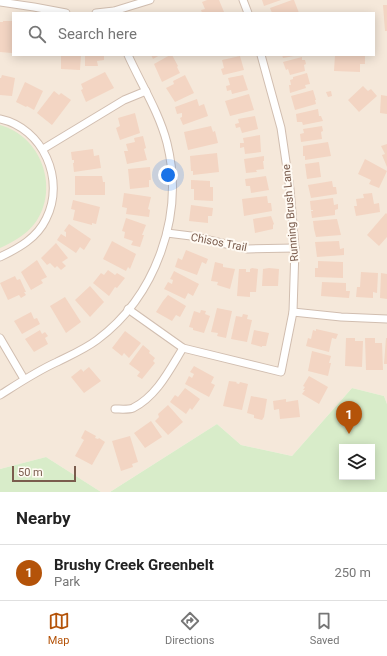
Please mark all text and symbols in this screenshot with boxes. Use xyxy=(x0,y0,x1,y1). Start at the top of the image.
search box xyxy=(12,12,375,56)
icon: search xyxy=(26,23,48,45)
text: Search here xyxy=(58,25,137,43)
street label: Running Brush Lane xyxy=(280,164,301,262)
your location xyxy=(158,165,178,185)
street label: Chisos Trail xyxy=(190,231,248,254)
pin: 1 xyxy=(336,401,362,434)
map controls xyxy=(339,444,375,480)
button: layers xyxy=(339,444,375,480)
scale bar xyxy=(12,464,76,483)
text: 50 m xyxy=(18,466,43,479)
text: Nearby xyxy=(16,508,71,528)
text: Brushy Creek Greenbelt xyxy=(54,556,214,574)
text: 1 xyxy=(25,565,33,580)
text: 250 m xyxy=(334,565,371,580)
text: Park xyxy=(54,574,80,589)
tab: Map xyxy=(48,610,70,647)
tab: Directions xyxy=(165,610,214,647)
tab: Saved xyxy=(310,610,339,647)

